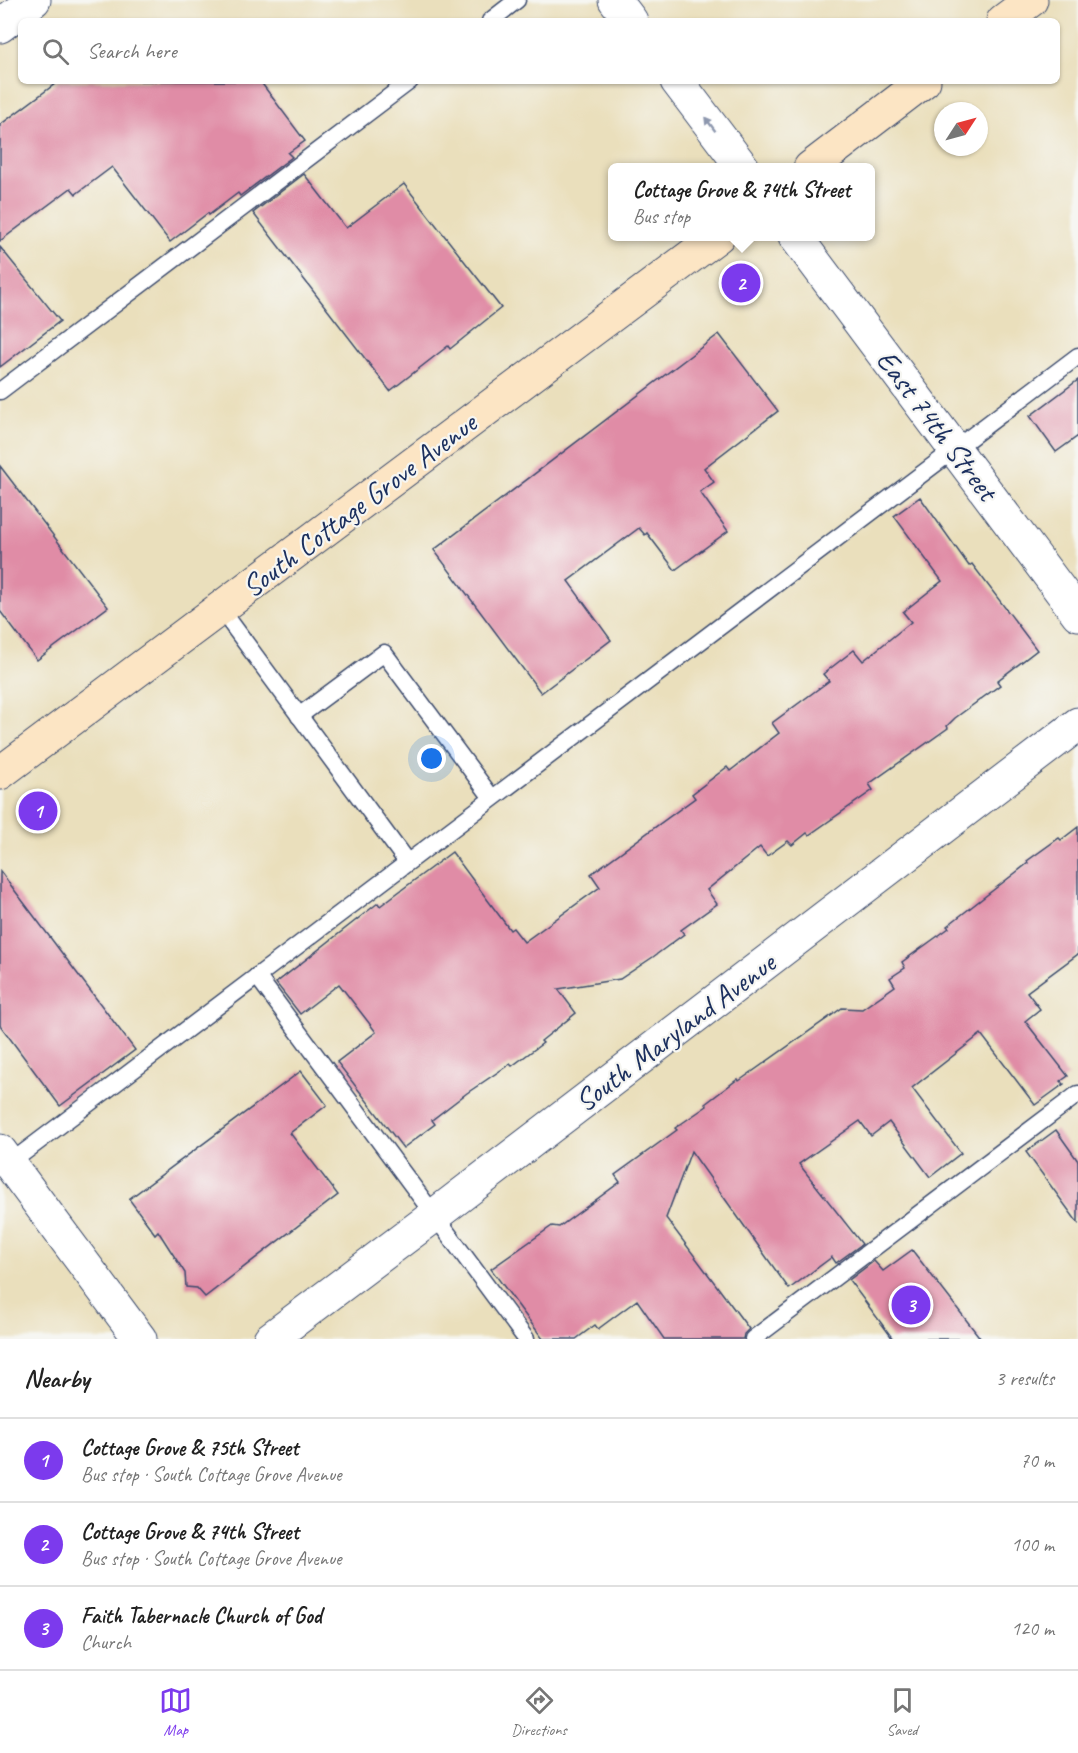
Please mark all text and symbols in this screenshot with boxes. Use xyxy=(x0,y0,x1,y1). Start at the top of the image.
search box xyxy=(18,18,1060,84)
icon: search xyxy=(39,35,72,68)
text: Search here xyxy=(87,37,177,65)
north arrow xyxy=(934,102,988,156)
one-way arrow xyxy=(705,117,717,132)
popup xyxy=(608,163,875,241)
text: Cottage Grove & 74th Street xyxy=(633,176,850,204)
text: Bus stop xyxy=(633,204,690,229)
pin: 2 xyxy=(722,260,760,306)
street label: East 74th Street xyxy=(868,342,1008,510)
street label: South Cottage Grove Avenue xyxy=(234,403,486,606)
your location xyxy=(417,744,446,773)
pin: 1 xyxy=(18,788,57,834)
street label: South Maryland Avenue xyxy=(567,943,785,1120)
pin: 3 xyxy=(892,1282,930,1328)
text: Nearby xyxy=(24,1362,89,1395)
text: 3 results xyxy=(995,1366,1054,1391)
text: Cottage Grove & 75th Street xyxy=(81,1434,298,1462)
text: 1 xyxy=(39,1448,48,1473)
text: 70 m xyxy=(1020,1448,1054,1473)
text: Bus stop · South Cottage Grove Avenue xyxy=(81,1462,342,1487)
text: Cottage Grove & 74th Street xyxy=(81,1518,299,1546)
text: 2 xyxy=(39,1532,48,1557)
text: 100 m xyxy=(1011,1532,1054,1557)
text: Bus stop · South Cottage Grove Avenue xyxy=(81,1546,342,1571)
text: Faith Tabernacle Church of God xyxy=(81,1602,322,1630)
text: 3 xyxy=(39,1616,48,1641)
text: 120 m xyxy=(1011,1616,1054,1641)
text: Church xyxy=(81,1630,131,1655)
tab: Map xyxy=(159,1684,192,1740)
tab: Directions xyxy=(511,1684,567,1740)
tab: Saved xyxy=(886,1684,919,1740)

